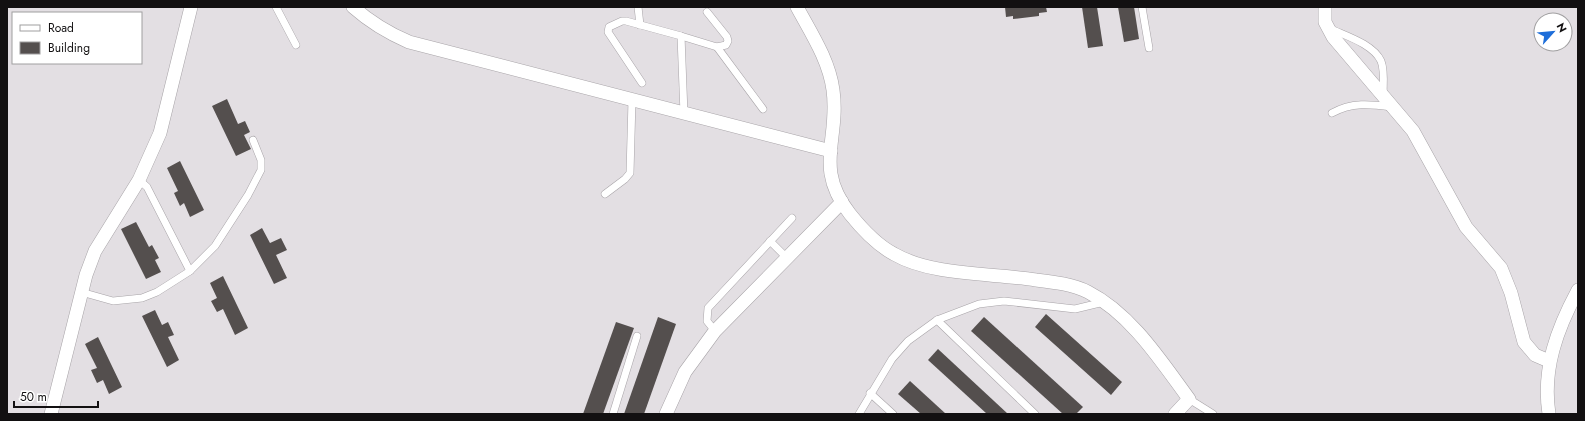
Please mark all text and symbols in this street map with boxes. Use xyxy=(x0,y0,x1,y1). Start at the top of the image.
legend xyxy=(12,12,142,64)
north arrow xyxy=(1533,12,1573,52)
text: Road xyxy=(48,19,74,37)
text: N xyxy=(1553,20,1571,35)
text: Building xyxy=(48,39,90,57)
scale bar xyxy=(14,383,98,409)
text: 50 m xyxy=(20,388,47,406)

